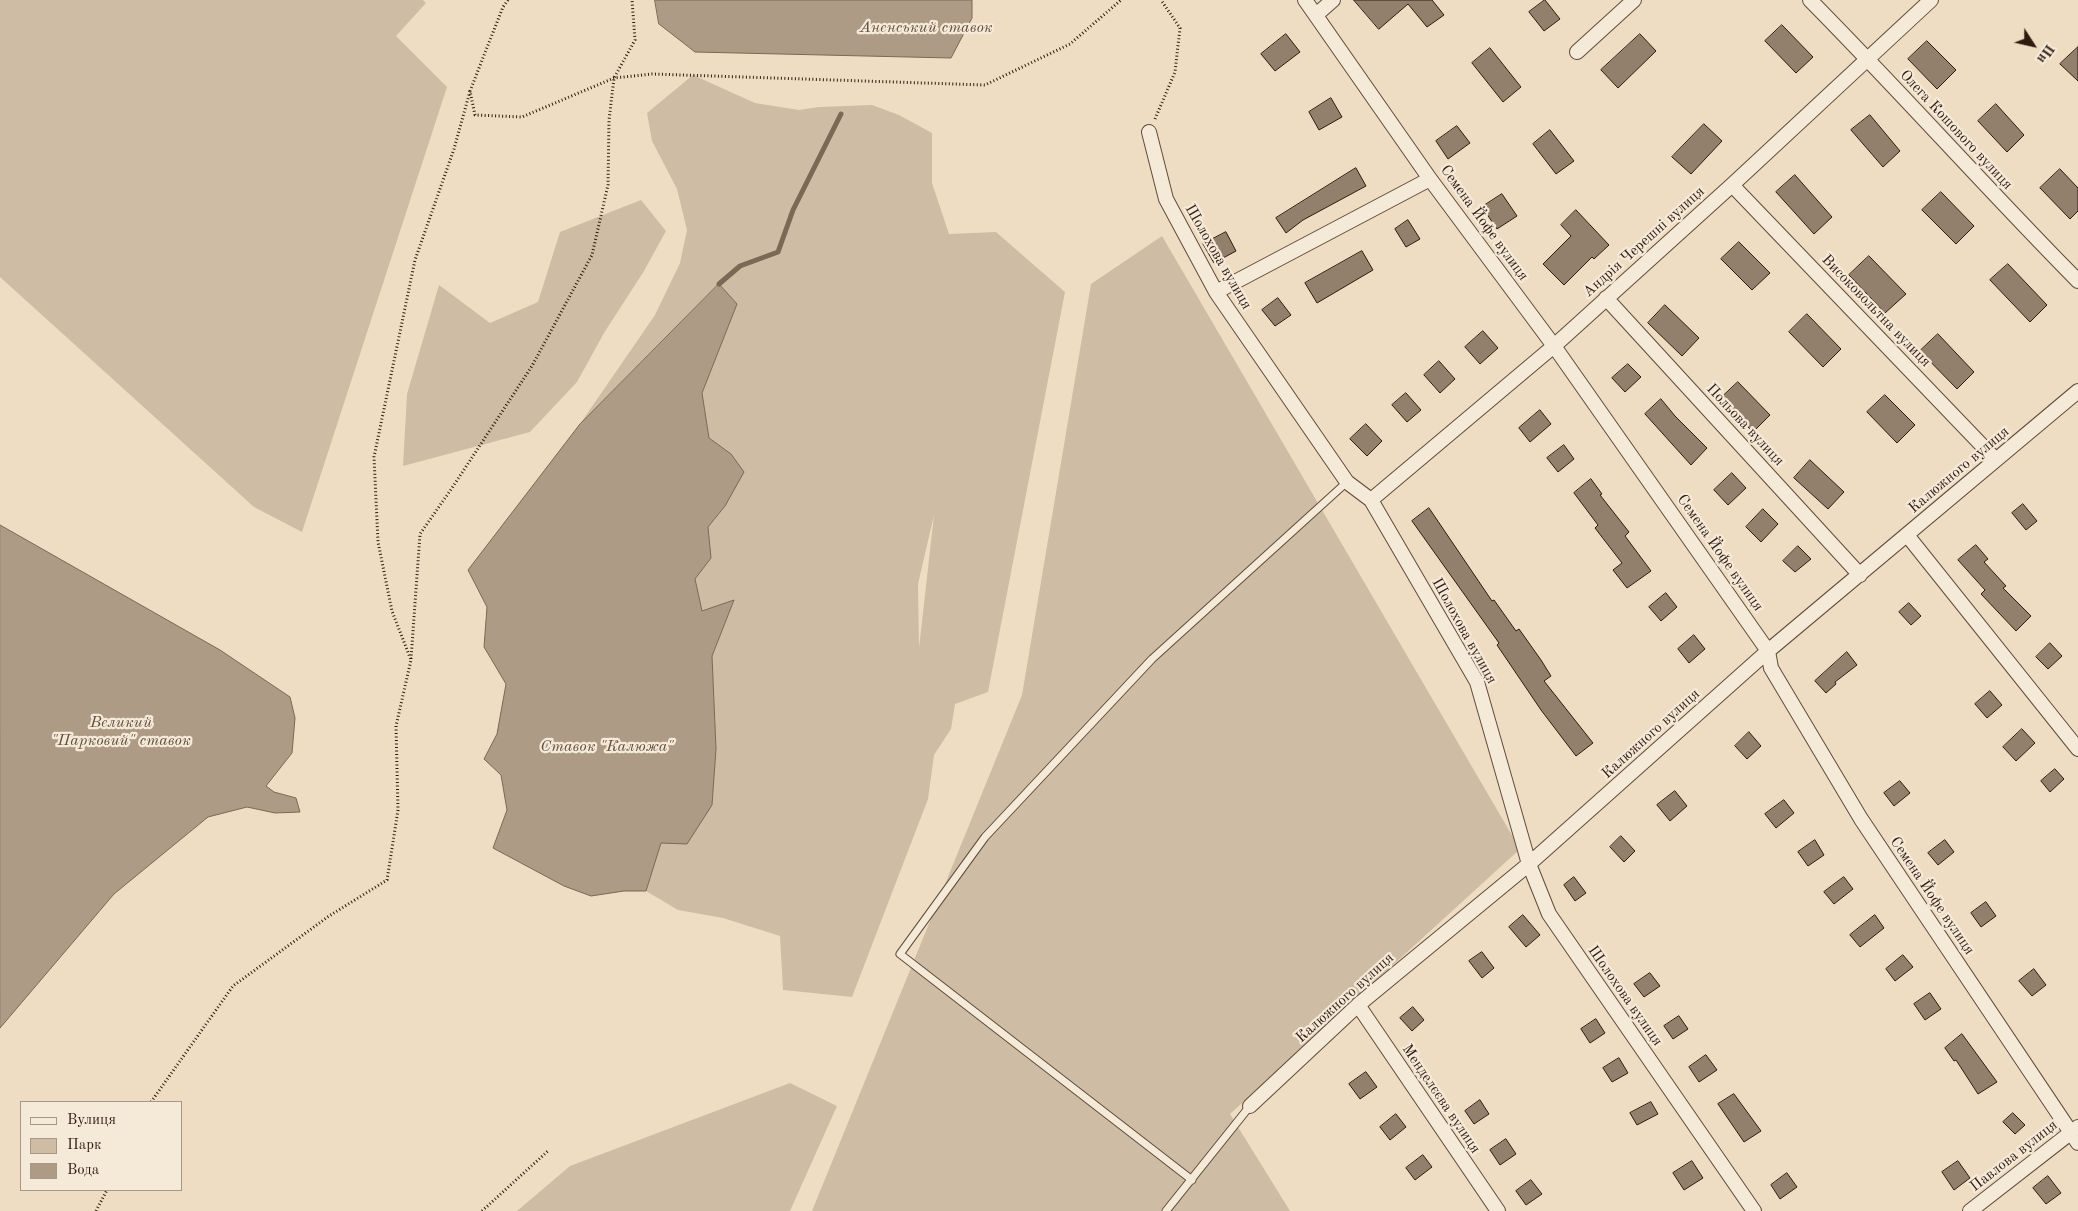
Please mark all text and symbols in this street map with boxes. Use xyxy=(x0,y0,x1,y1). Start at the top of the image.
water label: Аненський ставок xyxy=(859,18,993,38)
north arrow xyxy=(2008,20,2058,70)
text: Пн xyxy=(2034,42,2057,66)
street label: Олега Кошового вулиця xyxy=(1896,66,2016,194)
street label: Семена Йофе вулиця xyxy=(1436,162,1532,284)
street label: Андрія Черешні вулиця xyxy=(1580,183,1708,301)
street label: Шолохова вулиця xyxy=(1181,201,1255,313)
street label: Високовольтна вулиця xyxy=(1818,251,1934,371)
street label: Польова вулиця xyxy=(1702,380,1788,470)
street label: Калюжного вулиця xyxy=(1905,423,2013,517)
street label: Семена Йофе вулиця xyxy=(1673,491,1767,615)
street label: Шолохова вулиця xyxy=(1427,575,1501,687)
street label: Калюжного вулиця xyxy=(1598,685,1704,783)
water label: Великий "Парковий" ставок xyxy=(51,713,191,751)
water label: Ставок "Калюжа" xyxy=(540,737,674,757)
street label: Семена Йофе вулиця xyxy=(1886,834,1978,958)
street label: Шолохова вулиця xyxy=(1584,942,1666,1050)
street label: Калюжного вулиця xyxy=(1292,949,1398,1047)
street label: Менделєєва вулиця xyxy=(1398,1041,1484,1157)
legend xyxy=(20,1101,182,1191)
text: Вулиця xyxy=(67,1113,116,1128)
street label: Павлова вулиця xyxy=(1967,1116,2061,1196)
text: Парк xyxy=(67,1138,102,1153)
text: Вода xyxy=(67,1163,99,1178)

